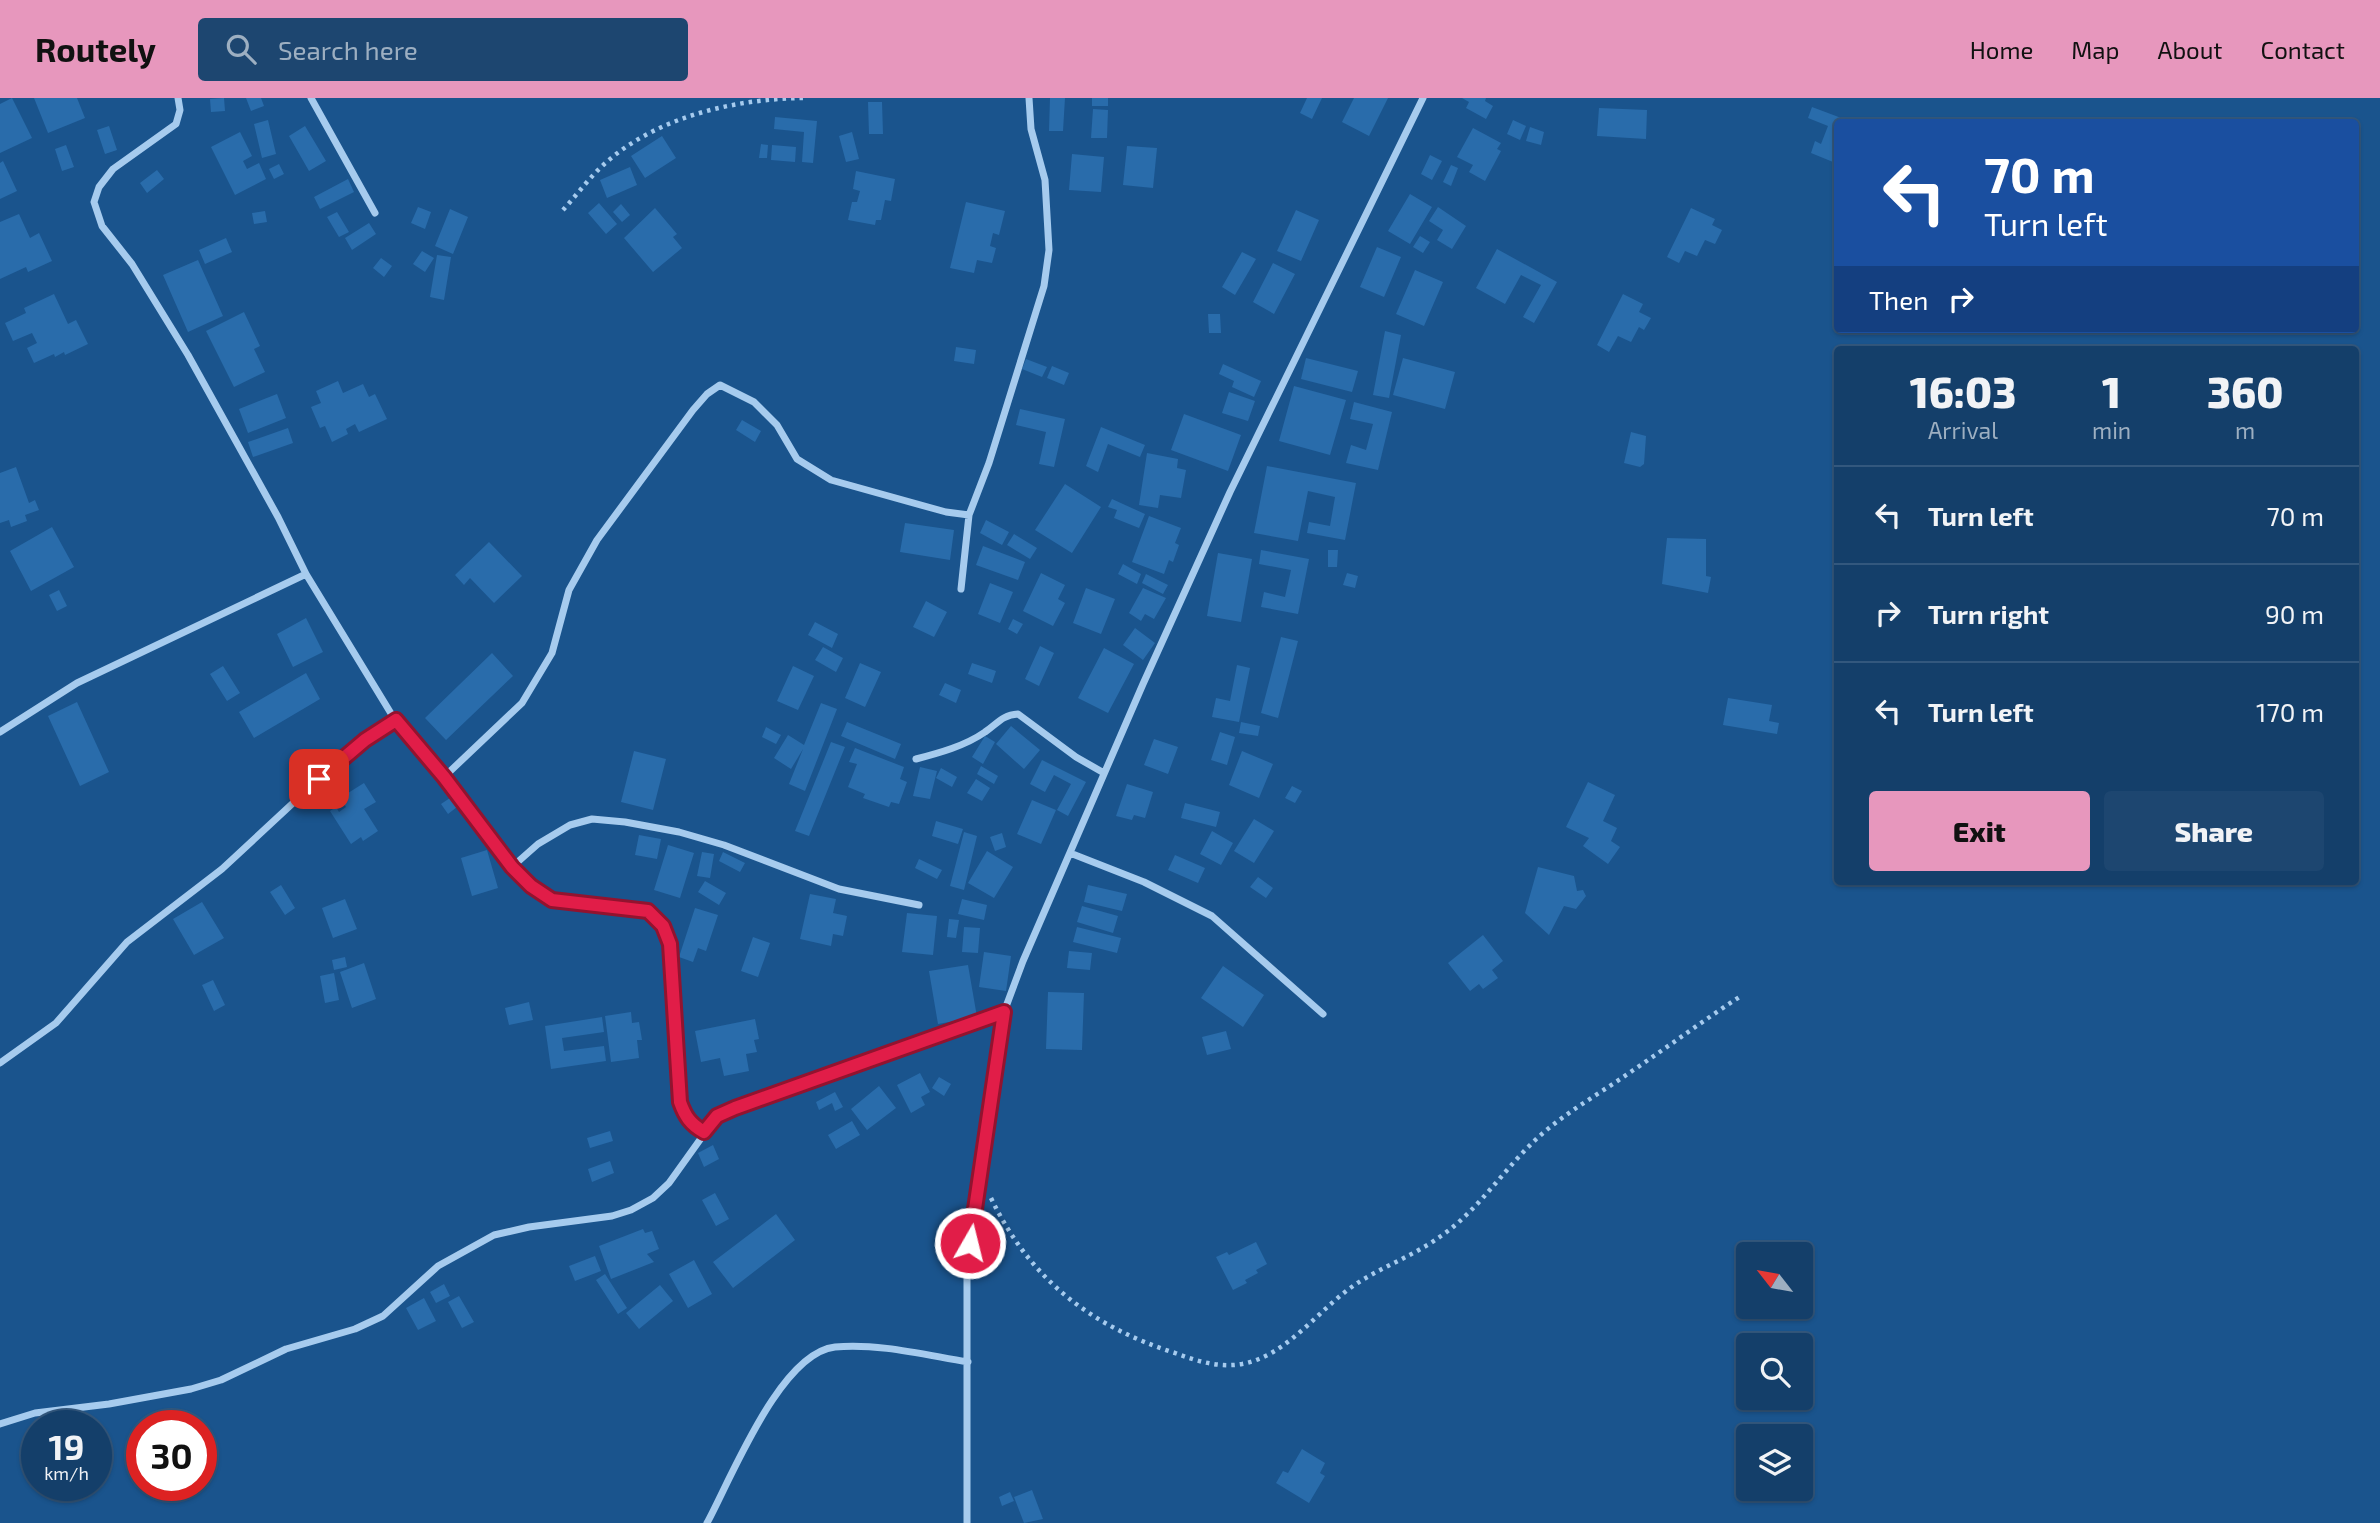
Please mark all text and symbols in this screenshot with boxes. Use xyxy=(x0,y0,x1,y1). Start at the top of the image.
search box xyxy=(198,18,688,81)
text: Routely xyxy=(35,29,156,69)
icon: search xyxy=(222,30,260,68)
text: Search here xyxy=(278,34,418,65)
text: Home xyxy=(1970,35,2033,64)
text: Map xyxy=(2071,35,2119,64)
text: About xyxy=(2157,35,2223,64)
text: Contact xyxy=(2261,35,2345,64)
text: 70 m xyxy=(1984,144,2095,203)
icon: left xyxy=(1869,147,1960,238)
text: Turn left xyxy=(1984,204,2108,242)
icon: right xyxy=(1942,280,1980,318)
text: Then xyxy=(1869,284,1928,315)
text: 16:03 xyxy=(1910,366,2016,416)
text: 1 xyxy=(2102,366,2121,416)
text: 360 xyxy=(2207,366,2283,416)
text: Arrival xyxy=(1928,416,1998,444)
text: min xyxy=(2092,416,2131,444)
text: m xyxy=(2235,416,2255,444)
icon: left xyxy=(1869,496,1907,534)
text: Turn left xyxy=(1928,500,2034,531)
text: 70 m xyxy=(2266,500,2324,531)
icon: right xyxy=(1869,594,1907,632)
text: Turn right xyxy=(1928,598,2049,629)
text: 90 m xyxy=(2265,598,2324,629)
icon: left xyxy=(1869,692,1907,730)
text: Turn left xyxy=(1928,696,2034,727)
text: 170 m xyxy=(2256,696,2324,727)
pin xyxy=(289,749,349,809)
icon: arrive xyxy=(300,760,338,798)
button: Exit xyxy=(1869,791,2090,871)
button: Share xyxy=(2104,791,2324,871)
position arrow xyxy=(933,1206,1007,1280)
north arrow xyxy=(1736,1242,1813,1320)
map controls xyxy=(1736,1242,1813,1501)
button: search xyxy=(1736,1333,1813,1410)
speed limit sign: 30 xyxy=(126,1410,217,1501)
button: layers xyxy=(1736,1424,1813,1501)
text: 19 xyxy=(49,1425,84,1467)
text: km/h xyxy=(44,1462,89,1484)

